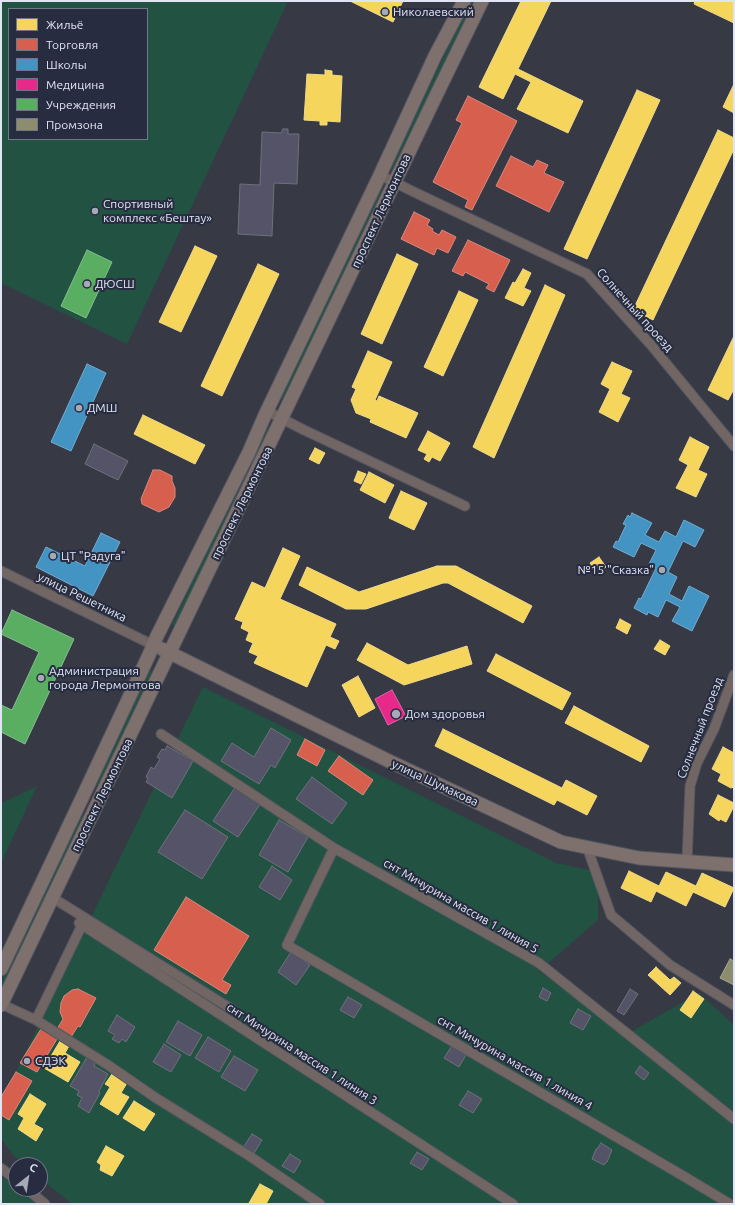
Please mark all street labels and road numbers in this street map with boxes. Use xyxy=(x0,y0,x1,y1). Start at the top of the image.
street label: проспект Лермонтова xyxy=(348,152,414,270)
street label: Солнечный проезд xyxy=(594,265,676,355)
street label: проспект Лермонтова xyxy=(208,444,276,562)
street label: улица Решетника xyxy=(35,569,129,625)
street label: Солнечный проезд xyxy=(674,675,726,781)
street label: проспект Лермонтова xyxy=(68,736,136,854)
street label: улица Шумакова xyxy=(390,757,480,809)
street label: снт Мичурина массив 1 линия 5 xyxy=(381,856,541,956)
street label: снт Мичурина массив 1 линия 3 xyxy=(224,1000,380,1108)
street label: снт Мичурина массив 1 линия 4 xyxy=(435,1013,595,1113)

